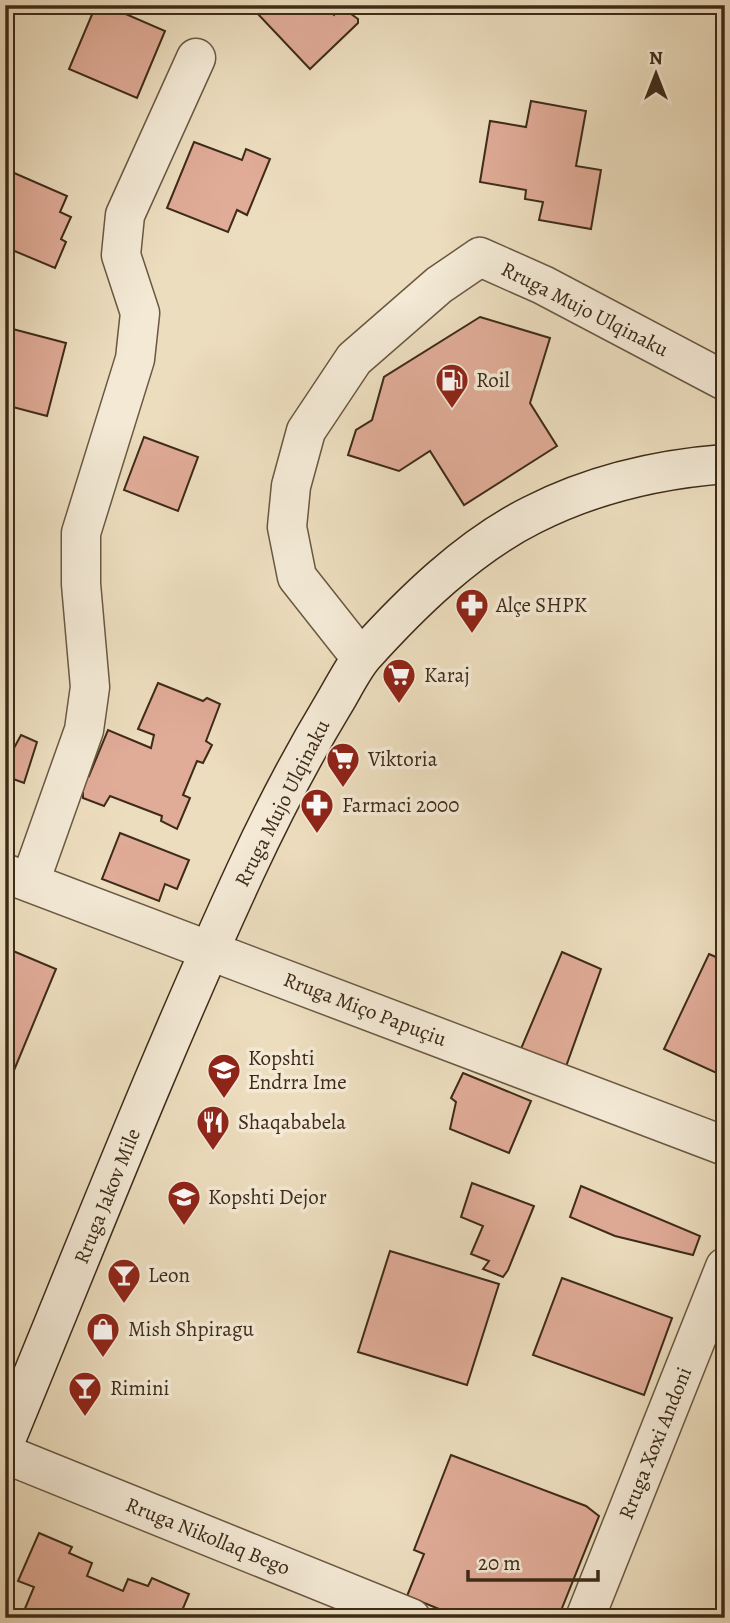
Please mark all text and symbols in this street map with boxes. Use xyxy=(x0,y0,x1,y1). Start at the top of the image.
north arrow xyxy=(622,38,692,108)
text: N xyxy=(649,45,663,71)
street label: Rruga Mujo Ulqinaku xyxy=(497,255,674,364)
fuel station icon: Roil xyxy=(433,361,471,410)
place label: Roil xyxy=(476,366,510,394)
pharmacy icon: Alçe SHPK xyxy=(453,586,491,635)
place label: Alçe SHPK xyxy=(495,591,587,619)
supermarket icon: Karaj xyxy=(380,656,418,705)
place label: Karaj xyxy=(424,661,470,689)
street label: Rruga Mujo Ulqinaku xyxy=(228,714,337,891)
supermarket icon: Viktoria xyxy=(324,740,362,789)
place label: Viktoria xyxy=(367,745,438,773)
pharmacy icon: Farmaci 2000 xyxy=(298,786,336,835)
place label: Farmaci 2000 xyxy=(342,791,459,819)
street label: Rruga Miço Papuçiu xyxy=(279,965,451,1053)
place label: Kopshti Endrra Ime xyxy=(248,1044,347,1096)
school or university icon: Kopshti Endrra Ime xyxy=(205,1051,243,1100)
restaurant icon: Shaqababela xyxy=(194,1103,232,1152)
place label: Shaqababela xyxy=(238,1108,346,1136)
street label: Rruga Jakov Mile xyxy=(67,1124,147,1268)
school or university icon: Kopshti Dejor xyxy=(165,1178,203,1227)
place label: Kopshti Dejor xyxy=(208,1183,327,1211)
bar icon: Leon xyxy=(105,1256,143,1305)
place label: Leon xyxy=(148,1261,190,1289)
shop icon: Mish Shpiragu xyxy=(84,1310,122,1359)
place label: Mish Shpiragu xyxy=(128,1315,255,1343)
street label: Rruga Xoxi Andoni xyxy=(612,1363,698,1523)
bar icon: Rimini xyxy=(66,1369,104,1418)
place label: Rimini xyxy=(110,1374,169,1402)
street label: Rruga Nikollaq Bego xyxy=(122,1490,294,1582)
scale bar xyxy=(468,1539,597,1583)
text: 20 m xyxy=(478,1549,521,1577)

